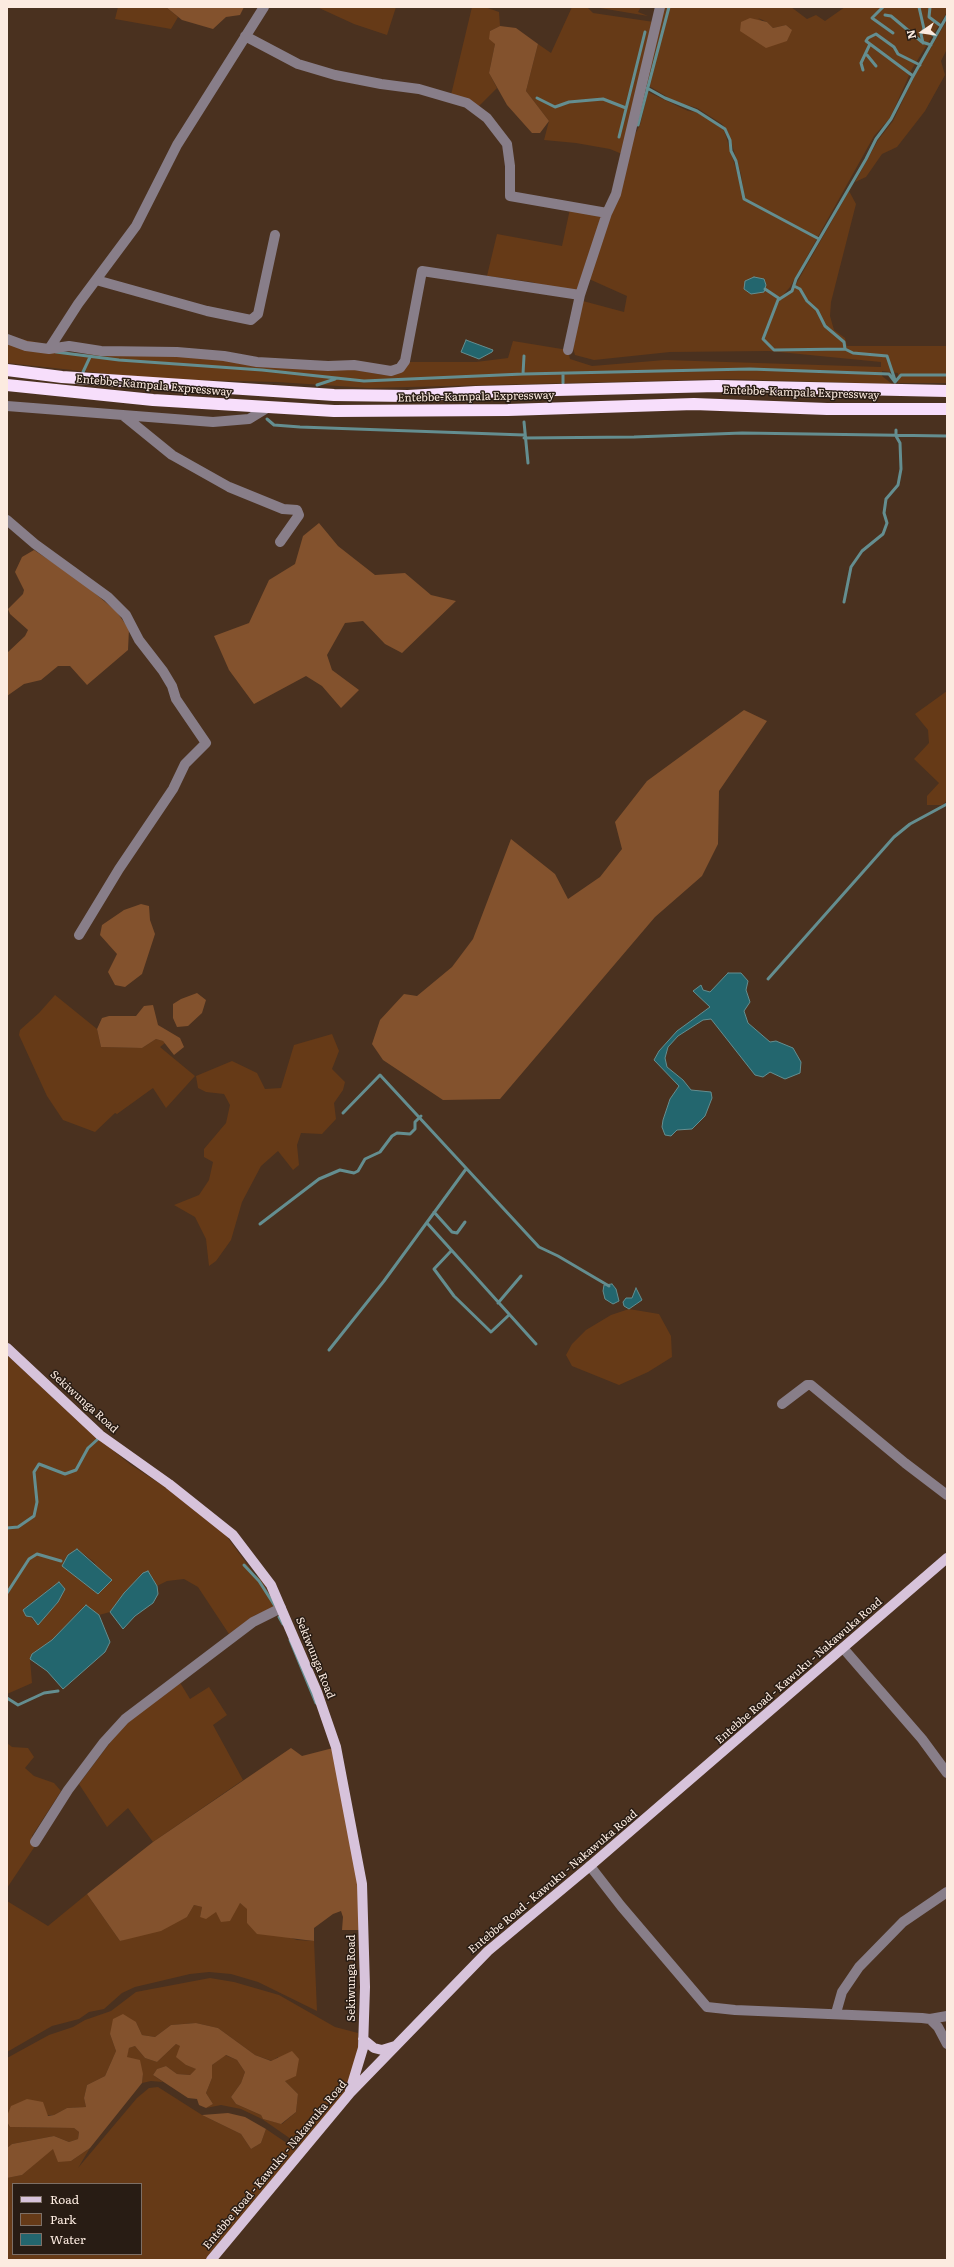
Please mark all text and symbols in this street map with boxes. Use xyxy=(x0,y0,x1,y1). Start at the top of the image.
north arrow xyxy=(902,12,942,52)
text: N xyxy=(901,28,919,41)
street label: Entebbe-Kampala Expressway xyxy=(75,373,233,399)
street label: Entebbe-Kampala Expressway xyxy=(722,384,880,402)
street label: Entebbe-Kampala Expressway xyxy=(397,389,555,405)
street label: Sekiwunga Road xyxy=(47,1368,121,1436)
street label: Entebbe Road - Kawuku - Nakawuka Road xyxy=(713,1595,885,1747)
street label: Sekiwunga Road xyxy=(293,1615,337,1701)
street label: Entebbe Road - Kawuku - Nakawuka Road xyxy=(466,1807,640,1957)
street label: Sekiwunga Road xyxy=(345,1935,359,2021)
street label: Entebbe Road - Kawuku - Nakawuka Road xyxy=(200,2078,350,2252)
legend xyxy=(12,2183,142,2255)
text: Road xyxy=(50,2190,79,2208)
text: Park xyxy=(50,2210,76,2228)
text: Water xyxy=(50,2230,86,2248)

